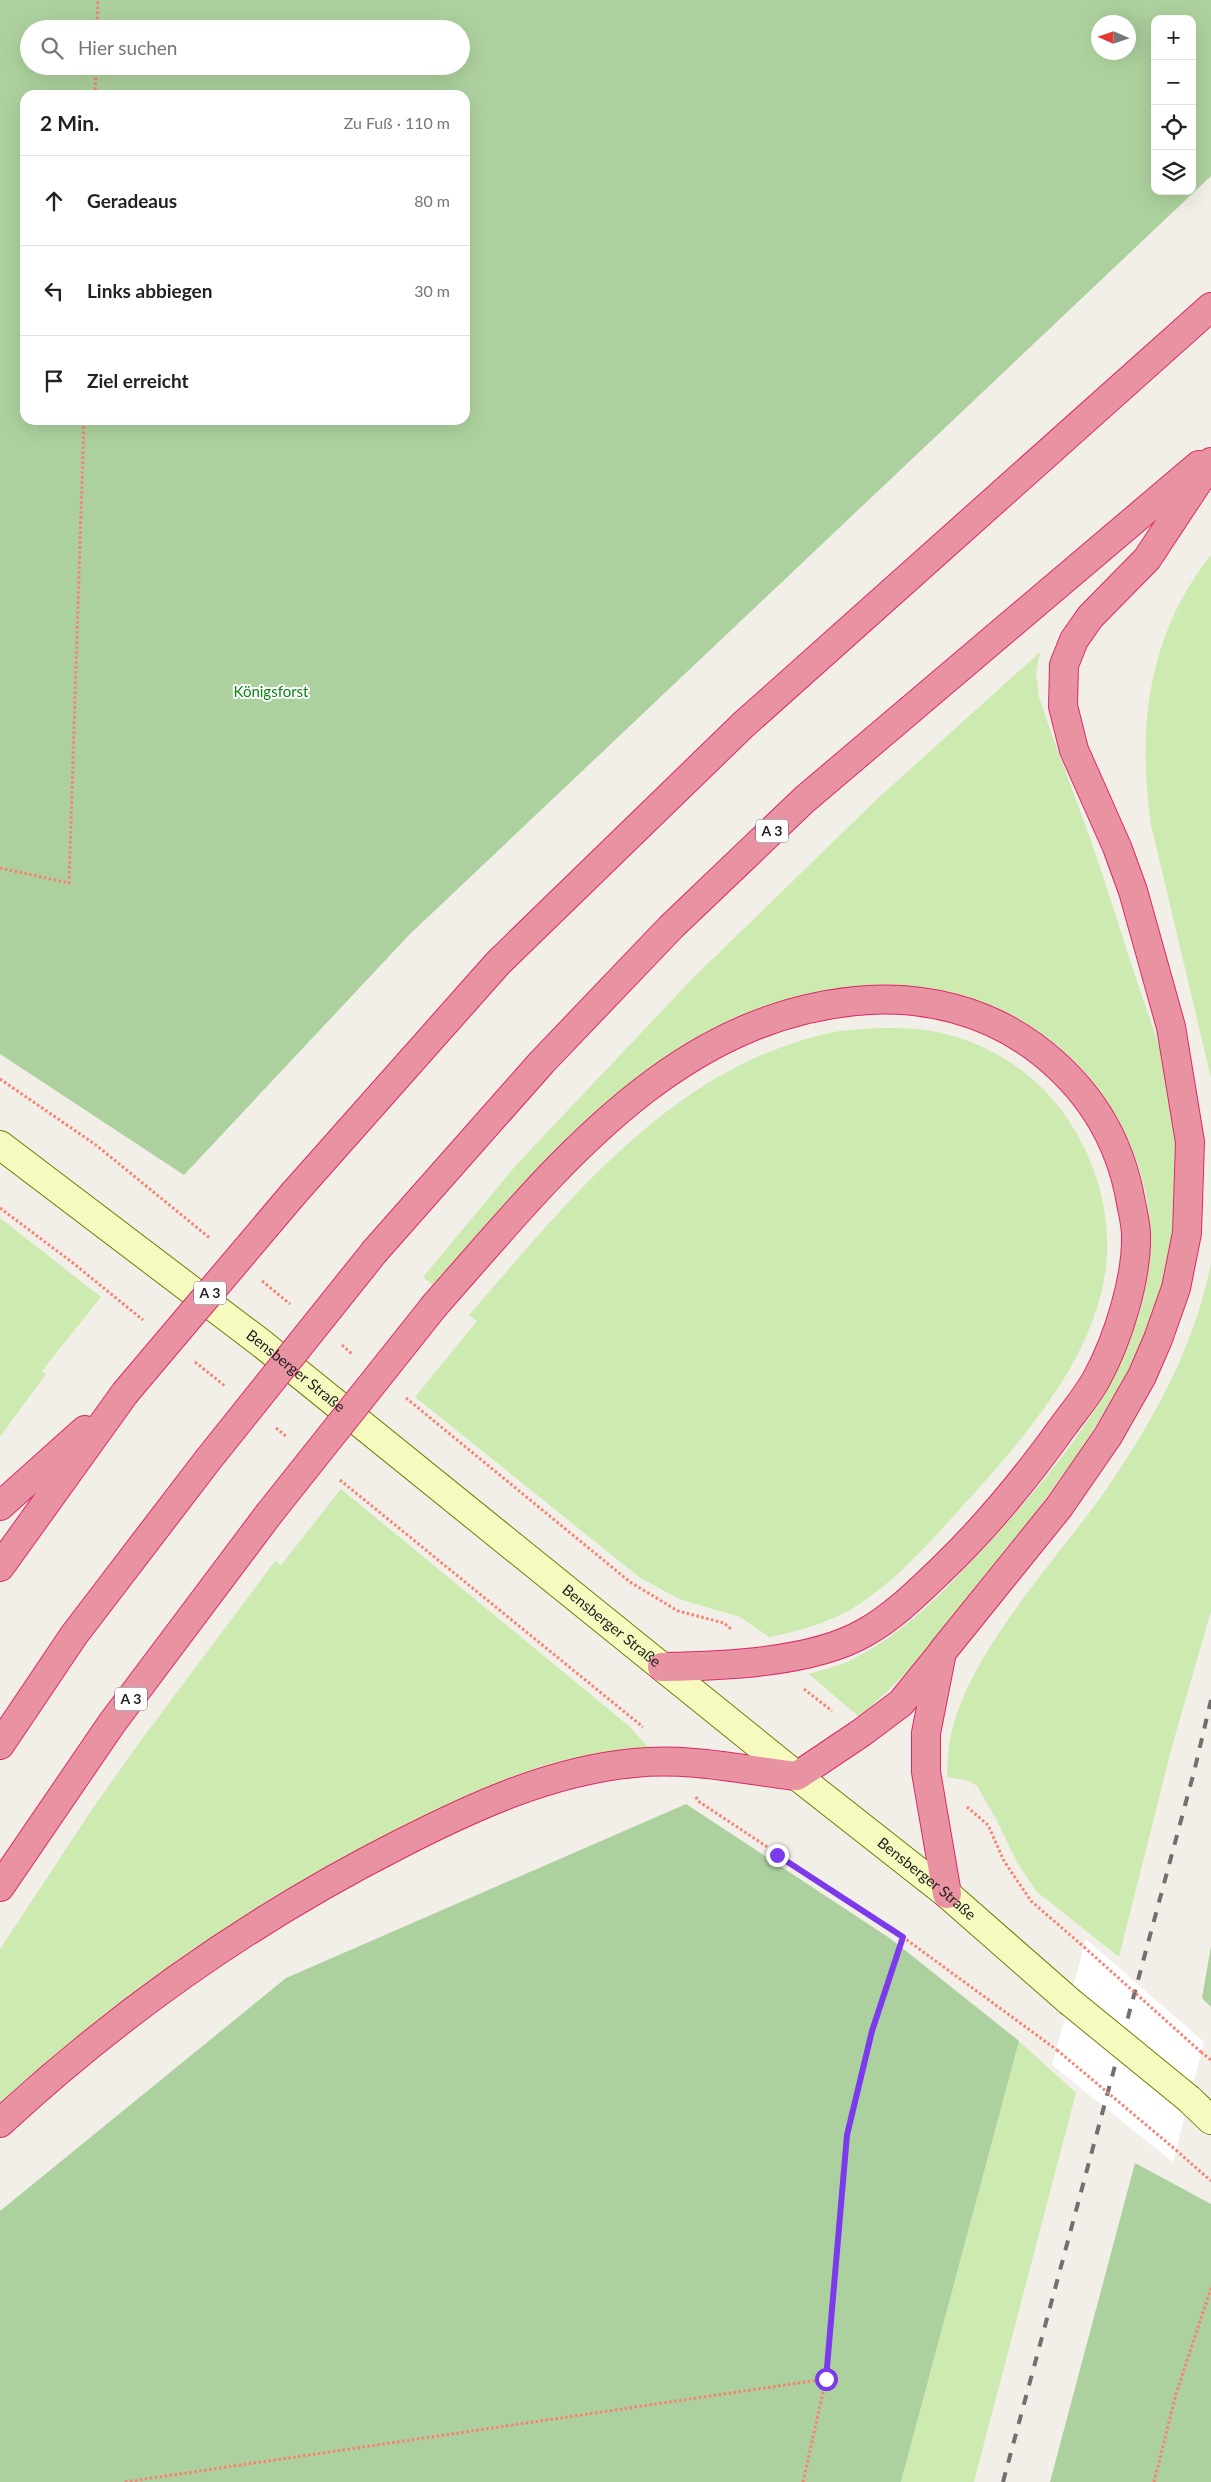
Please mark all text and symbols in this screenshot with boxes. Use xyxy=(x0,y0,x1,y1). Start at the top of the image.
north arrow xyxy=(1091,15,1136,60)
map controls xyxy=(1151,15,1196,195)
button: + xyxy=(1151,15,1196,60)
search box xyxy=(20,20,470,75)
icon: search xyxy=(38,34,66,62)
text: Hier suchen xyxy=(78,36,177,59)
button: − xyxy=(1151,60,1196,105)
button: locate xyxy=(1151,105,1196,150)
text: 2 Min. xyxy=(40,110,99,135)
text: Zu Fuß · 110 m xyxy=(344,113,450,132)
button: layers xyxy=(1151,150,1196,195)
icon: ahead xyxy=(40,187,68,215)
text: Geradeaus xyxy=(87,189,177,212)
text: 80 m xyxy=(414,191,450,210)
icon: left xyxy=(40,277,68,305)
text: Links abbiegen xyxy=(87,279,212,302)
text: 30 m xyxy=(414,281,450,300)
icon: arrive xyxy=(40,367,68,395)
text: Ziel erreicht xyxy=(87,369,189,392)
park label: Königsforst xyxy=(234,682,309,700)
road number: A 3 xyxy=(756,819,788,842)
road number: A 3 xyxy=(194,1282,226,1305)
street label: Bensberger Straße xyxy=(243,1325,349,1415)
street label: Bensberger Straße xyxy=(559,1580,665,1670)
road number: A 3 xyxy=(115,1688,147,1710)
street label: Bensberger Straße xyxy=(874,1833,980,1923)
route end xyxy=(766,1844,789,1867)
route start xyxy=(815,2368,838,2391)

